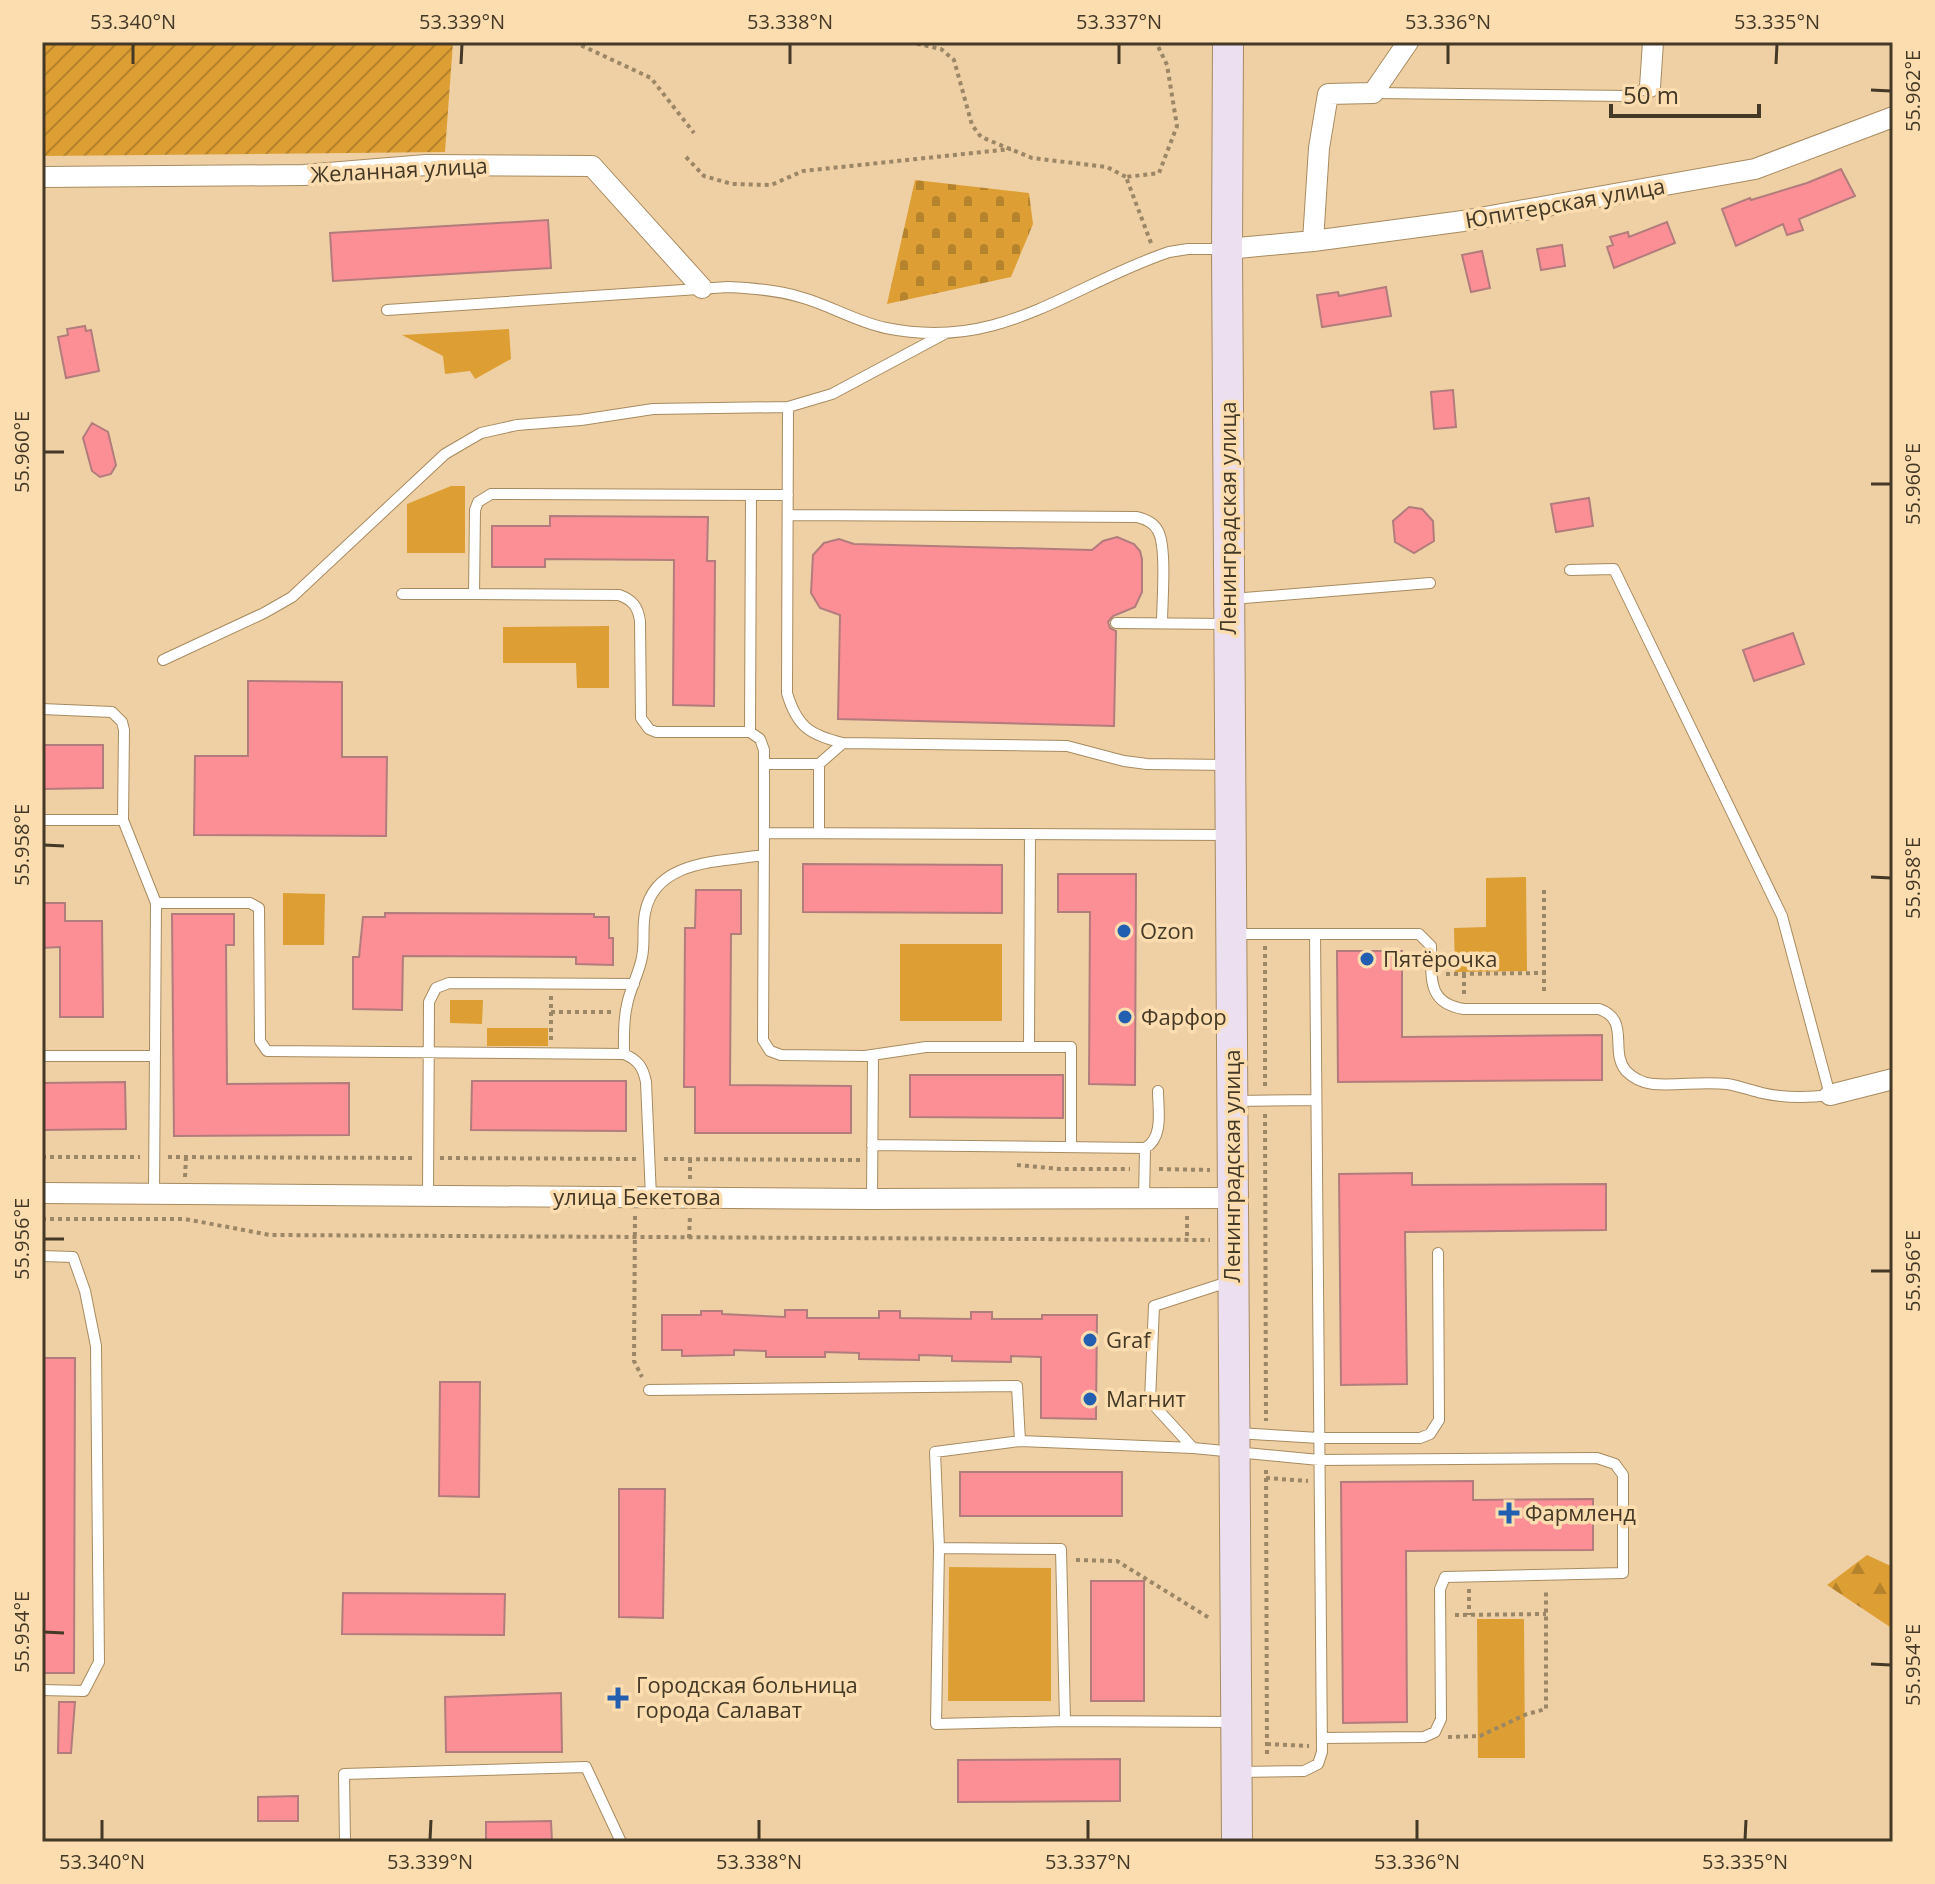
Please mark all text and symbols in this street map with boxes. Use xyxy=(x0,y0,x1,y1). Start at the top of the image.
text: 53.340°N xyxy=(90,8,176,35)
text: 53.339°N xyxy=(419,8,505,35)
text: 53.338°N xyxy=(747,8,833,35)
text: 53.337°N xyxy=(1076,8,1162,35)
text: 53.336°N xyxy=(1405,8,1491,35)
text: 53.335°N xyxy=(1734,8,1820,35)
text: 55.962°E xyxy=(1899,50,1926,132)
scale bar xyxy=(1611,68,1759,118)
text: 50 m xyxy=(1623,78,1679,111)
street label: Желанная улица xyxy=(310,149,488,189)
street label: Юпитерская улица xyxy=(1463,170,1667,234)
street label: Ленинградская улица xyxy=(1212,401,1242,635)
text: 55.960°E xyxy=(8,411,35,493)
text: 55.960°E xyxy=(1899,443,1926,525)
text: 55.958°E xyxy=(8,804,35,886)
text: 55.958°E xyxy=(1899,837,1926,919)
place label: Ozon xyxy=(1140,915,1194,945)
marker: Ozon xyxy=(1115,922,1133,940)
place label: Пятёрочка xyxy=(1383,943,1498,973)
marker: Пятёрочка xyxy=(1358,950,1376,968)
place label: Фарфор xyxy=(1141,1001,1227,1031)
marker: Фарфор xyxy=(1116,1008,1134,1026)
street label: Ленинградская улица xyxy=(1216,1049,1246,1283)
street label: улица Бекетова xyxy=(553,1181,721,1211)
text: 55.956°E xyxy=(8,1198,35,1280)
text: 55.956°E xyxy=(1899,1230,1926,1312)
place label: Graf xyxy=(1106,1324,1152,1354)
marker: Graf xyxy=(1081,1331,1099,1349)
place label: Магнит xyxy=(1106,1383,1186,1413)
marker: Магнит xyxy=(1081,1390,1099,1408)
place label: Фармленд xyxy=(1525,1497,1636,1527)
marker: Фармленд xyxy=(1500,1504,1518,1522)
text: 55.954°E xyxy=(8,1591,35,1673)
text: 55.954°E xyxy=(1899,1624,1926,1706)
place label: Городская больница города Салават xyxy=(636,1669,858,1724)
marker: Городская больница города Салават xyxy=(607,1687,629,1709)
text: 53.340°N xyxy=(59,1848,145,1875)
text: 53.339°N xyxy=(387,1848,473,1875)
text: 53.338°N xyxy=(716,1848,802,1875)
text: 53.337°N xyxy=(1045,1848,1131,1875)
text: 53.336°N xyxy=(1374,1848,1460,1875)
text: 53.335°N xyxy=(1702,1848,1788,1875)

